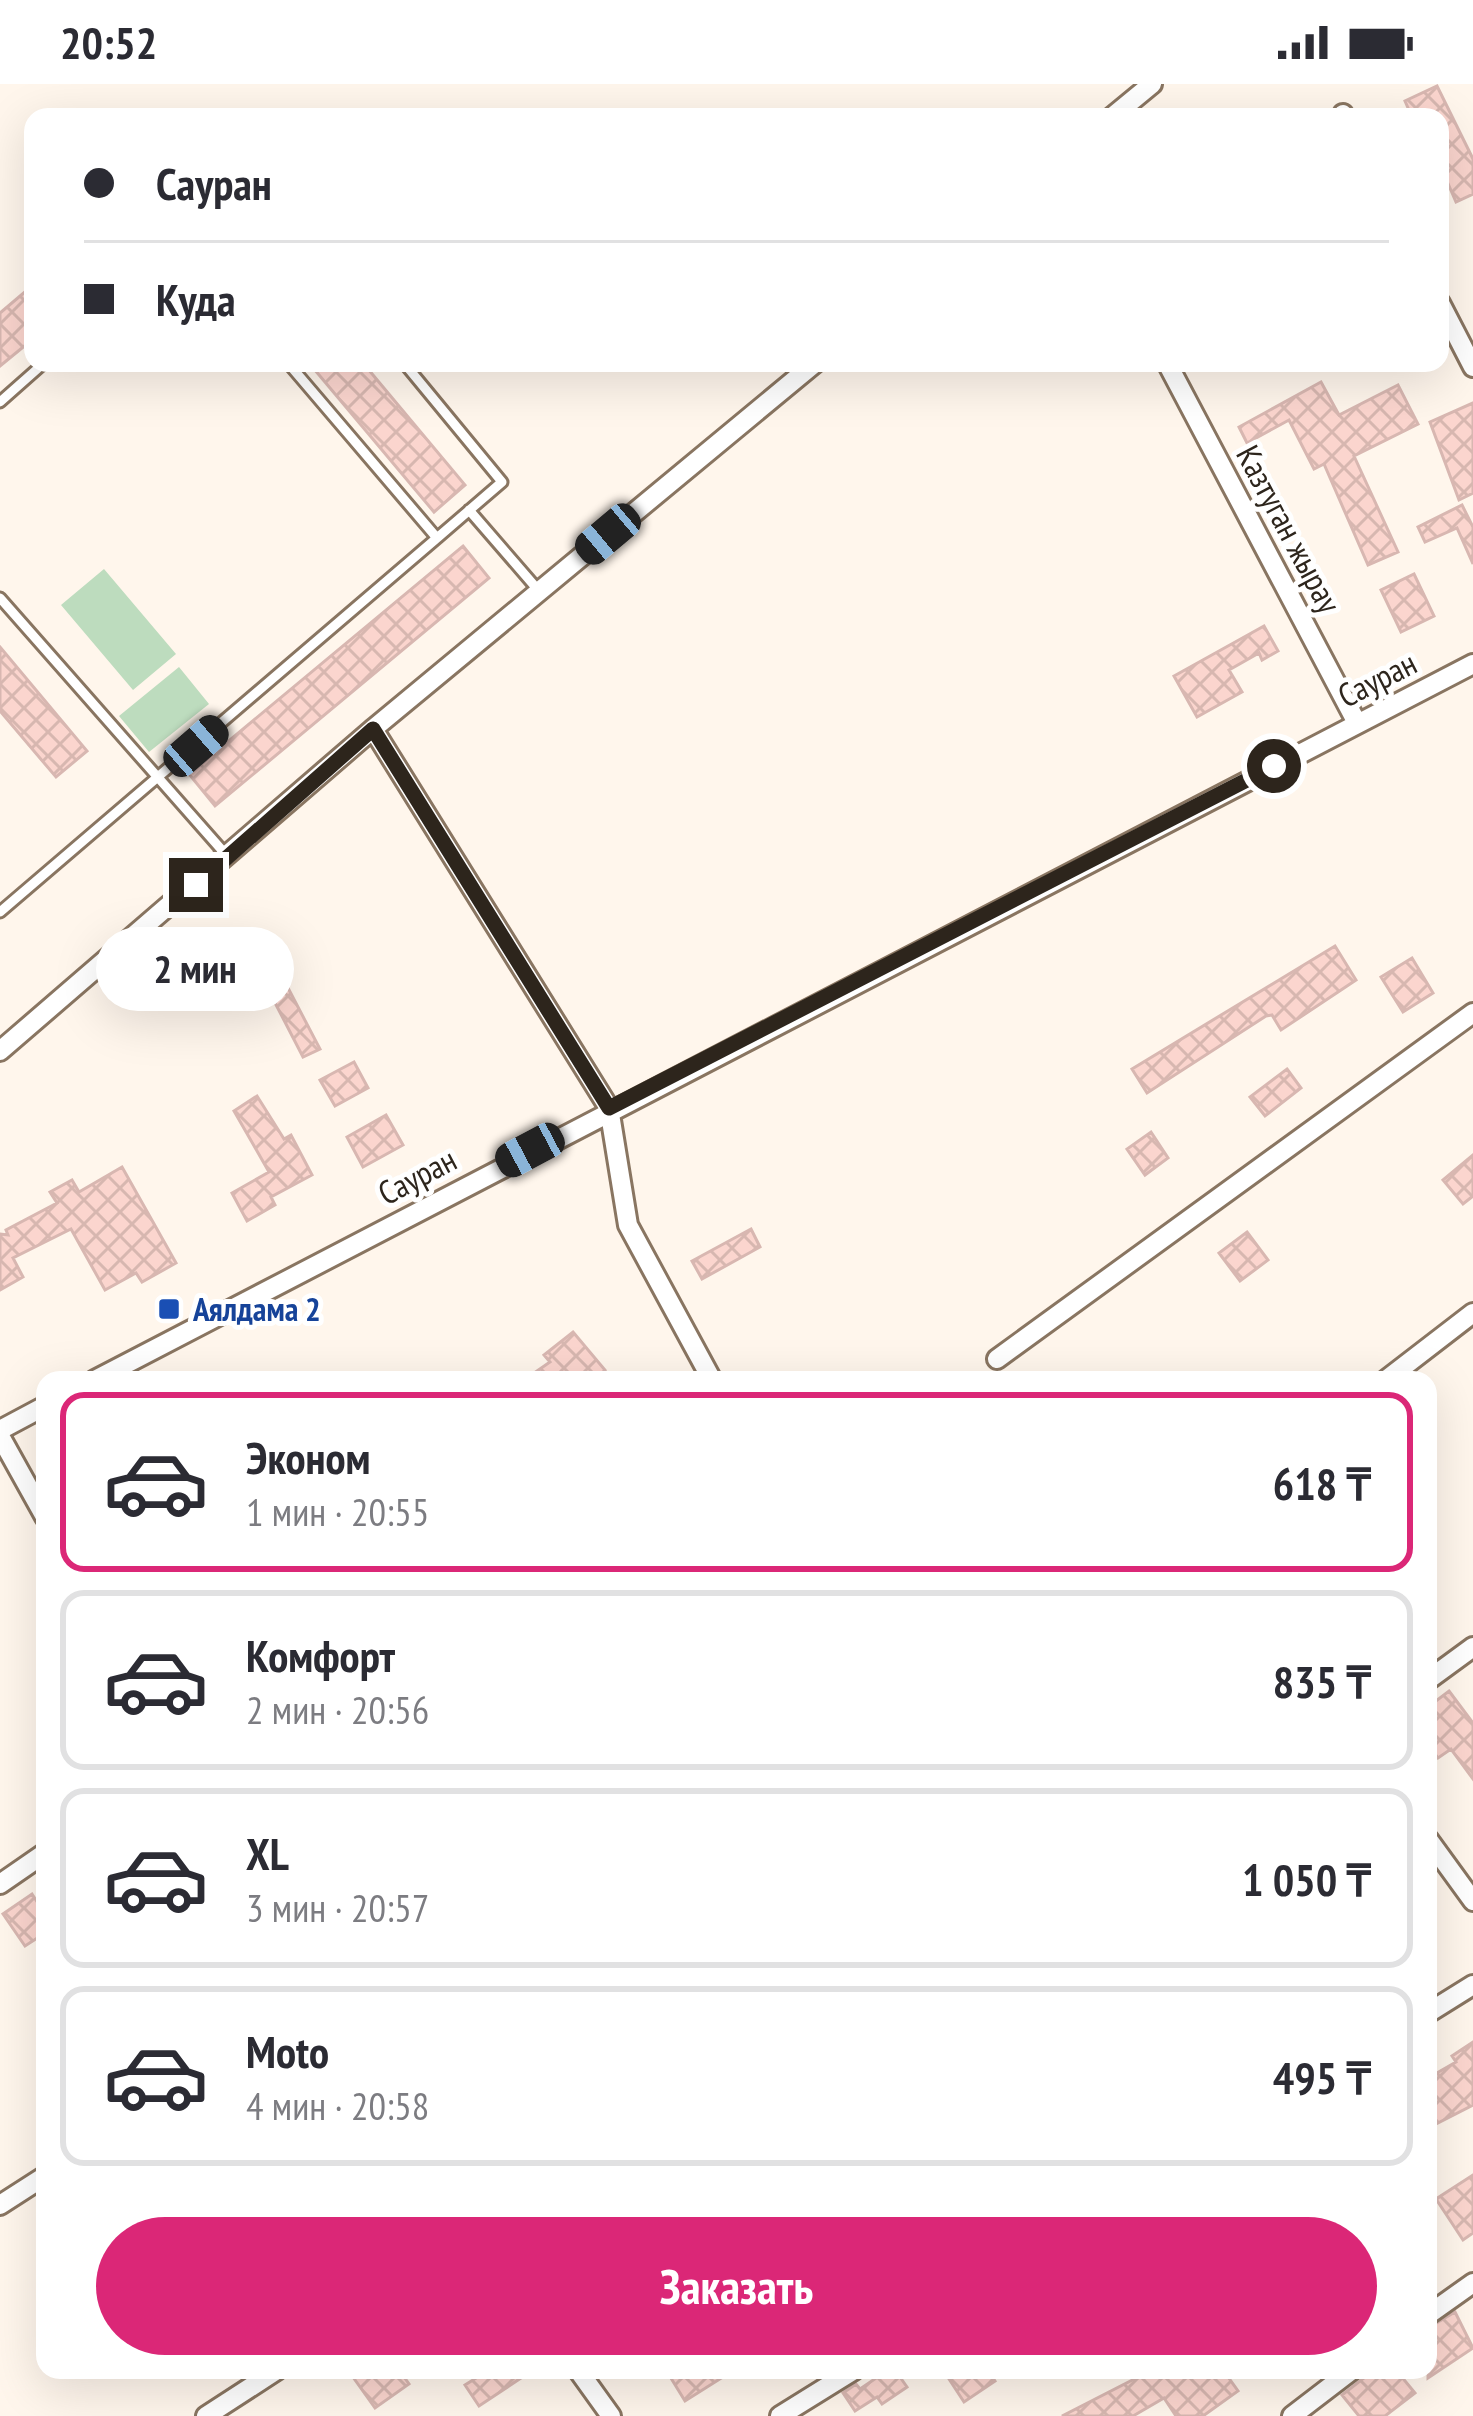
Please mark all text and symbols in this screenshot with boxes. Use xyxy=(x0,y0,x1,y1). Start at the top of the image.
text: 20:52 xyxy=(60,13,157,71)
text: Сауран xyxy=(156,154,272,212)
text: Куда xyxy=(156,270,235,328)
street label: Казтуган жырау xyxy=(1227,438,1352,620)
car xyxy=(569,497,647,571)
street label: Сауран xyxy=(1330,641,1423,716)
car xyxy=(157,709,235,783)
route start xyxy=(1247,739,1301,793)
route end xyxy=(169,858,223,912)
callout: 2 мин xyxy=(97,927,295,1011)
text: 2 мин xyxy=(153,943,237,994)
car xyxy=(490,1117,570,1183)
street label: Сауран xyxy=(370,1137,463,1214)
place label: Аялдама 2 xyxy=(192,1287,321,1330)
marker: Аялдама 2 xyxy=(156,1296,182,1322)
icon: car xyxy=(102,1428,210,1536)
text: Эконом xyxy=(246,1428,370,1486)
text: 618 ₸ xyxy=(1273,1454,1371,1512)
text: 1 мин · 20:55 xyxy=(246,1486,429,1537)
icon: car xyxy=(102,1626,210,1734)
text: Комфорт xyxy=(246,1626,395,1684)
text: 835 ₸ xyxy=(1273,1652,1371,1710)
text: 2 мин · 20:56 xyxy=(246,1684,429,1735)
icon: car xyxy=(102,1824,210,1932)
text: XL xyxy=(246,1824,289,1882)
text: 1 050 ₸ xyxy=(1242,1850,1371,1908)
text: 3 мин · 20:57 xyxy=(246,1882,429,1933)
icon: car xyxy=(102,2022,210,2130)
text: Moto xyxy=(246,2022,329,2080)
text: 495 ₸ xyxy=(1273,2048,1371,2106)
text: 4 мин · 20:58 xyxy=(246,2080,429,2131)
button: Заказать xyxy=(96,2217,1377,2355)

